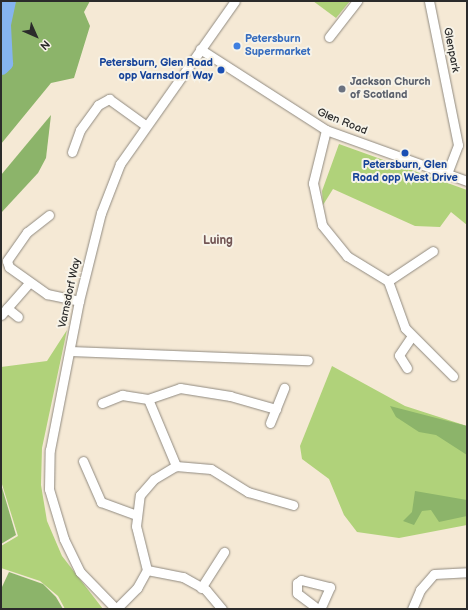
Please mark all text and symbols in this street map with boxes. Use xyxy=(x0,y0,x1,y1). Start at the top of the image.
north arrow xyxy=(16,16,56,56)
street label: Glenpark xyxy=(440,26,462,74)
place label: Petersburn Supermarket xyxy=(245,33,311,59)
text: N xyxy=(37,37,52,52)
marker: Petersburn Supermarket xyxy=(232,41,242,51)
place label: Petersburn, Glen Road opp Varnsdorf Way xyxy=(99,57,213,83)
marker: Petersburn, Glen Road opp Varnsdorf Way xyxy=(216,65,226,75)
place label: Jackson Church of Scotland xyxy=(350,76,430,102)
marker: Jackson Church of Scotland xyxy=(337,84,347,94)
street label: Glen Road xyxy=(315,106,369,138)
marker: Petersburn, Glen Road opp West Drive xyxy=(400,148,410,158)
place label: Petersburn, Glen Road opp West Drive xyxy=(352,159,458,185)
district label: Luing xyxy=(203,234,233,248)
street label: Varnsdorf Way xyxy=(56,257,84,329)

